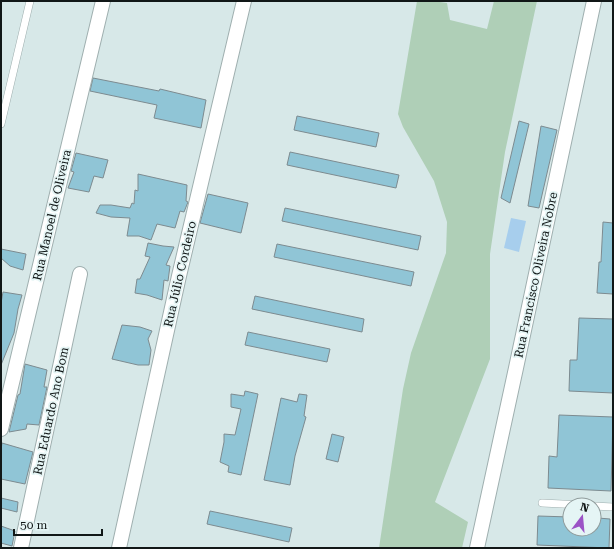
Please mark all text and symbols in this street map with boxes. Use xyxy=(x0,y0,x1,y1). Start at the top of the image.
street label: Rua Manoel de Oliveira xyxy=(30,148,74,282)
street label: Rua Francisco Oliveira Nobre xyxy=(512,190,561,359)
street label: Rua Júlio Cordeiro xyxy=(161,220,199,328)
street label: Rua Eduardo Ano Bom xyxy=(31,346,71,476)
north arrow xyxy=(562,497,602,537)
text: N xyxy=(579,500,591,515)
scale bar xyxy=(14,511,102,537)
text: 50 m xyxy=(20,518,47,532)

